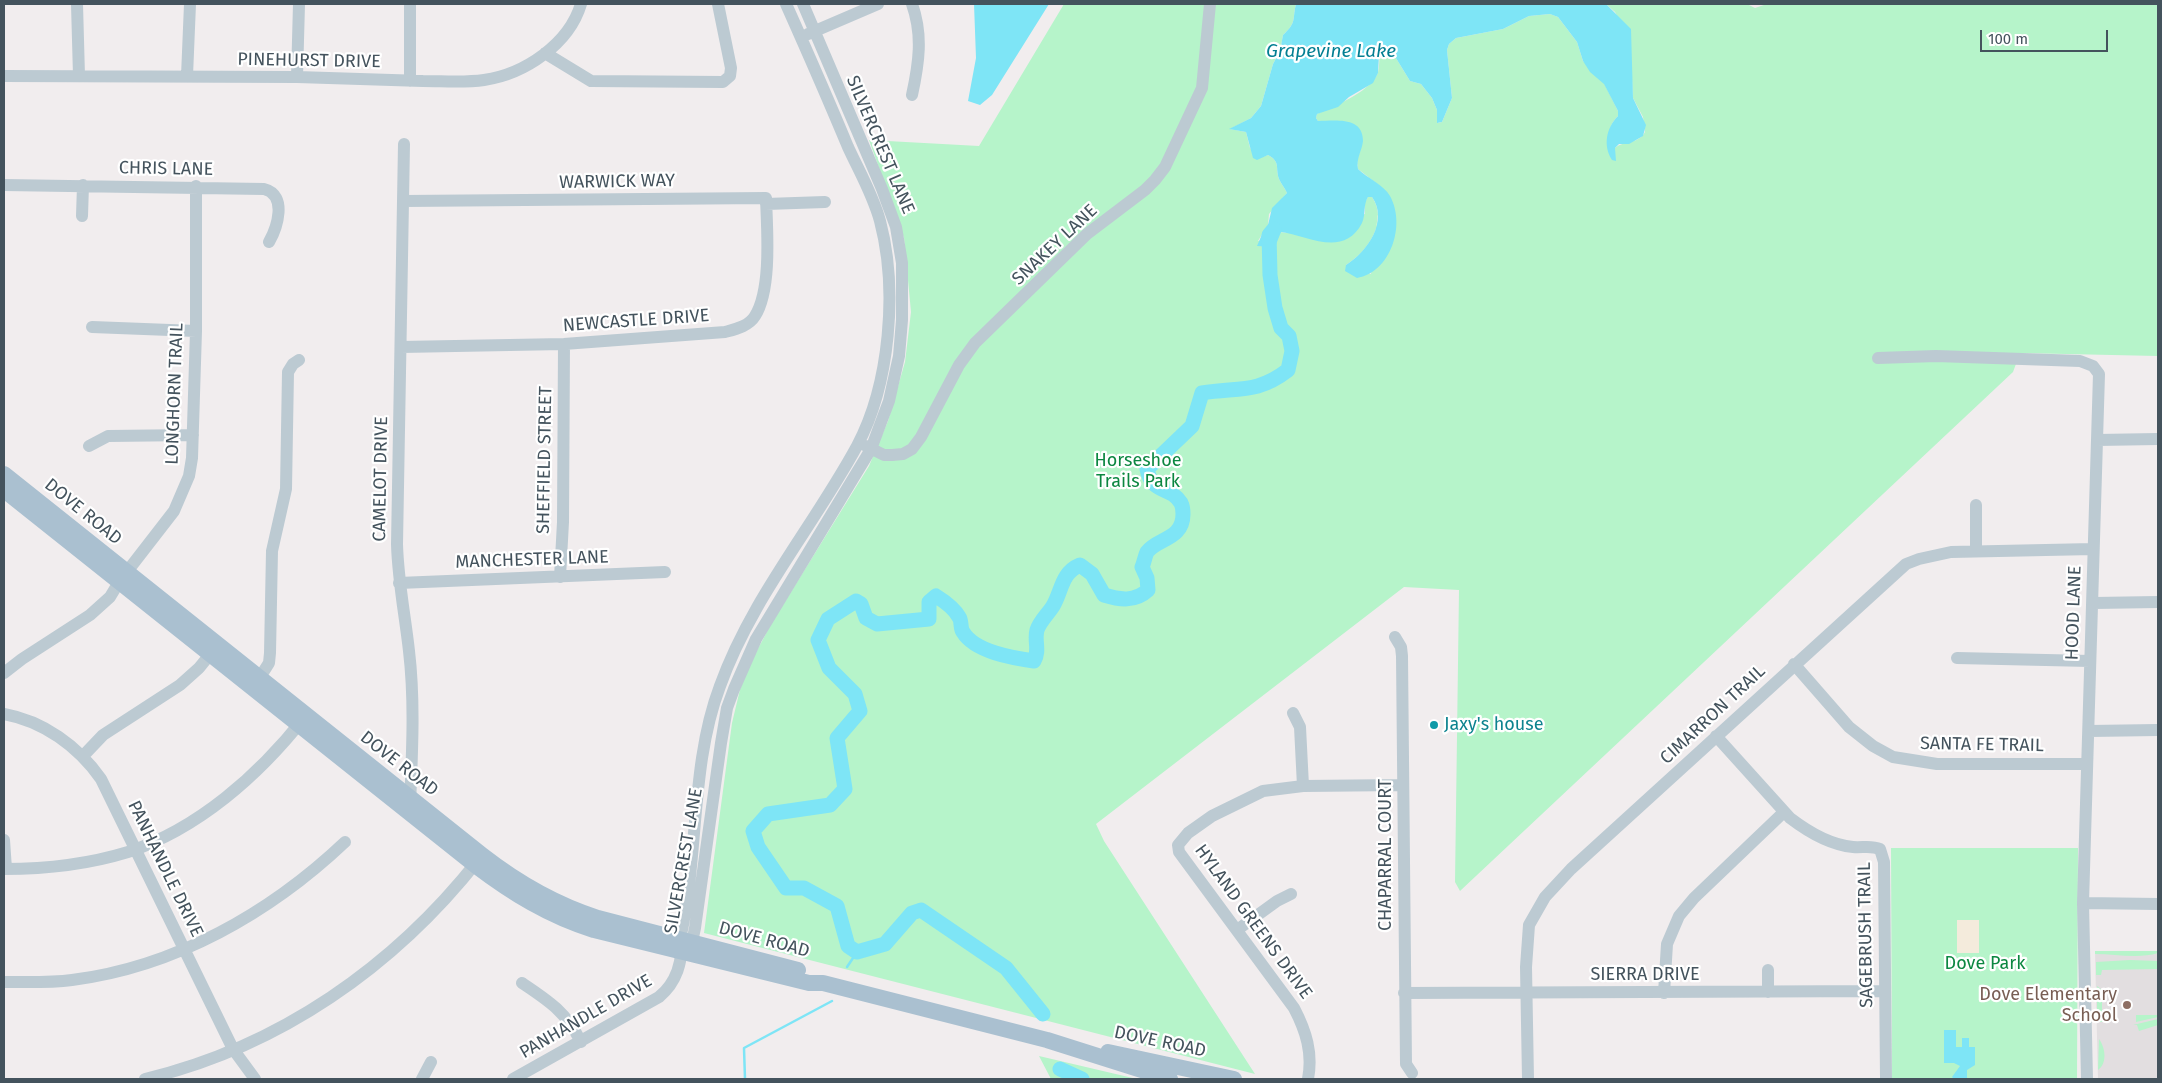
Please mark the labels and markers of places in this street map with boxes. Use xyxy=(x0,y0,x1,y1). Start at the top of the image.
place label: Jaxy's house xyxy=(1444,714,1544,736)
marker: Jaxy's house xyxy=(1428,719,1440,731)
place label: Dove Elementary School xyxy=(1979,984,2117,1026)
marker: Dove Elementary School xyxy=(2121,999,2133,1011)

